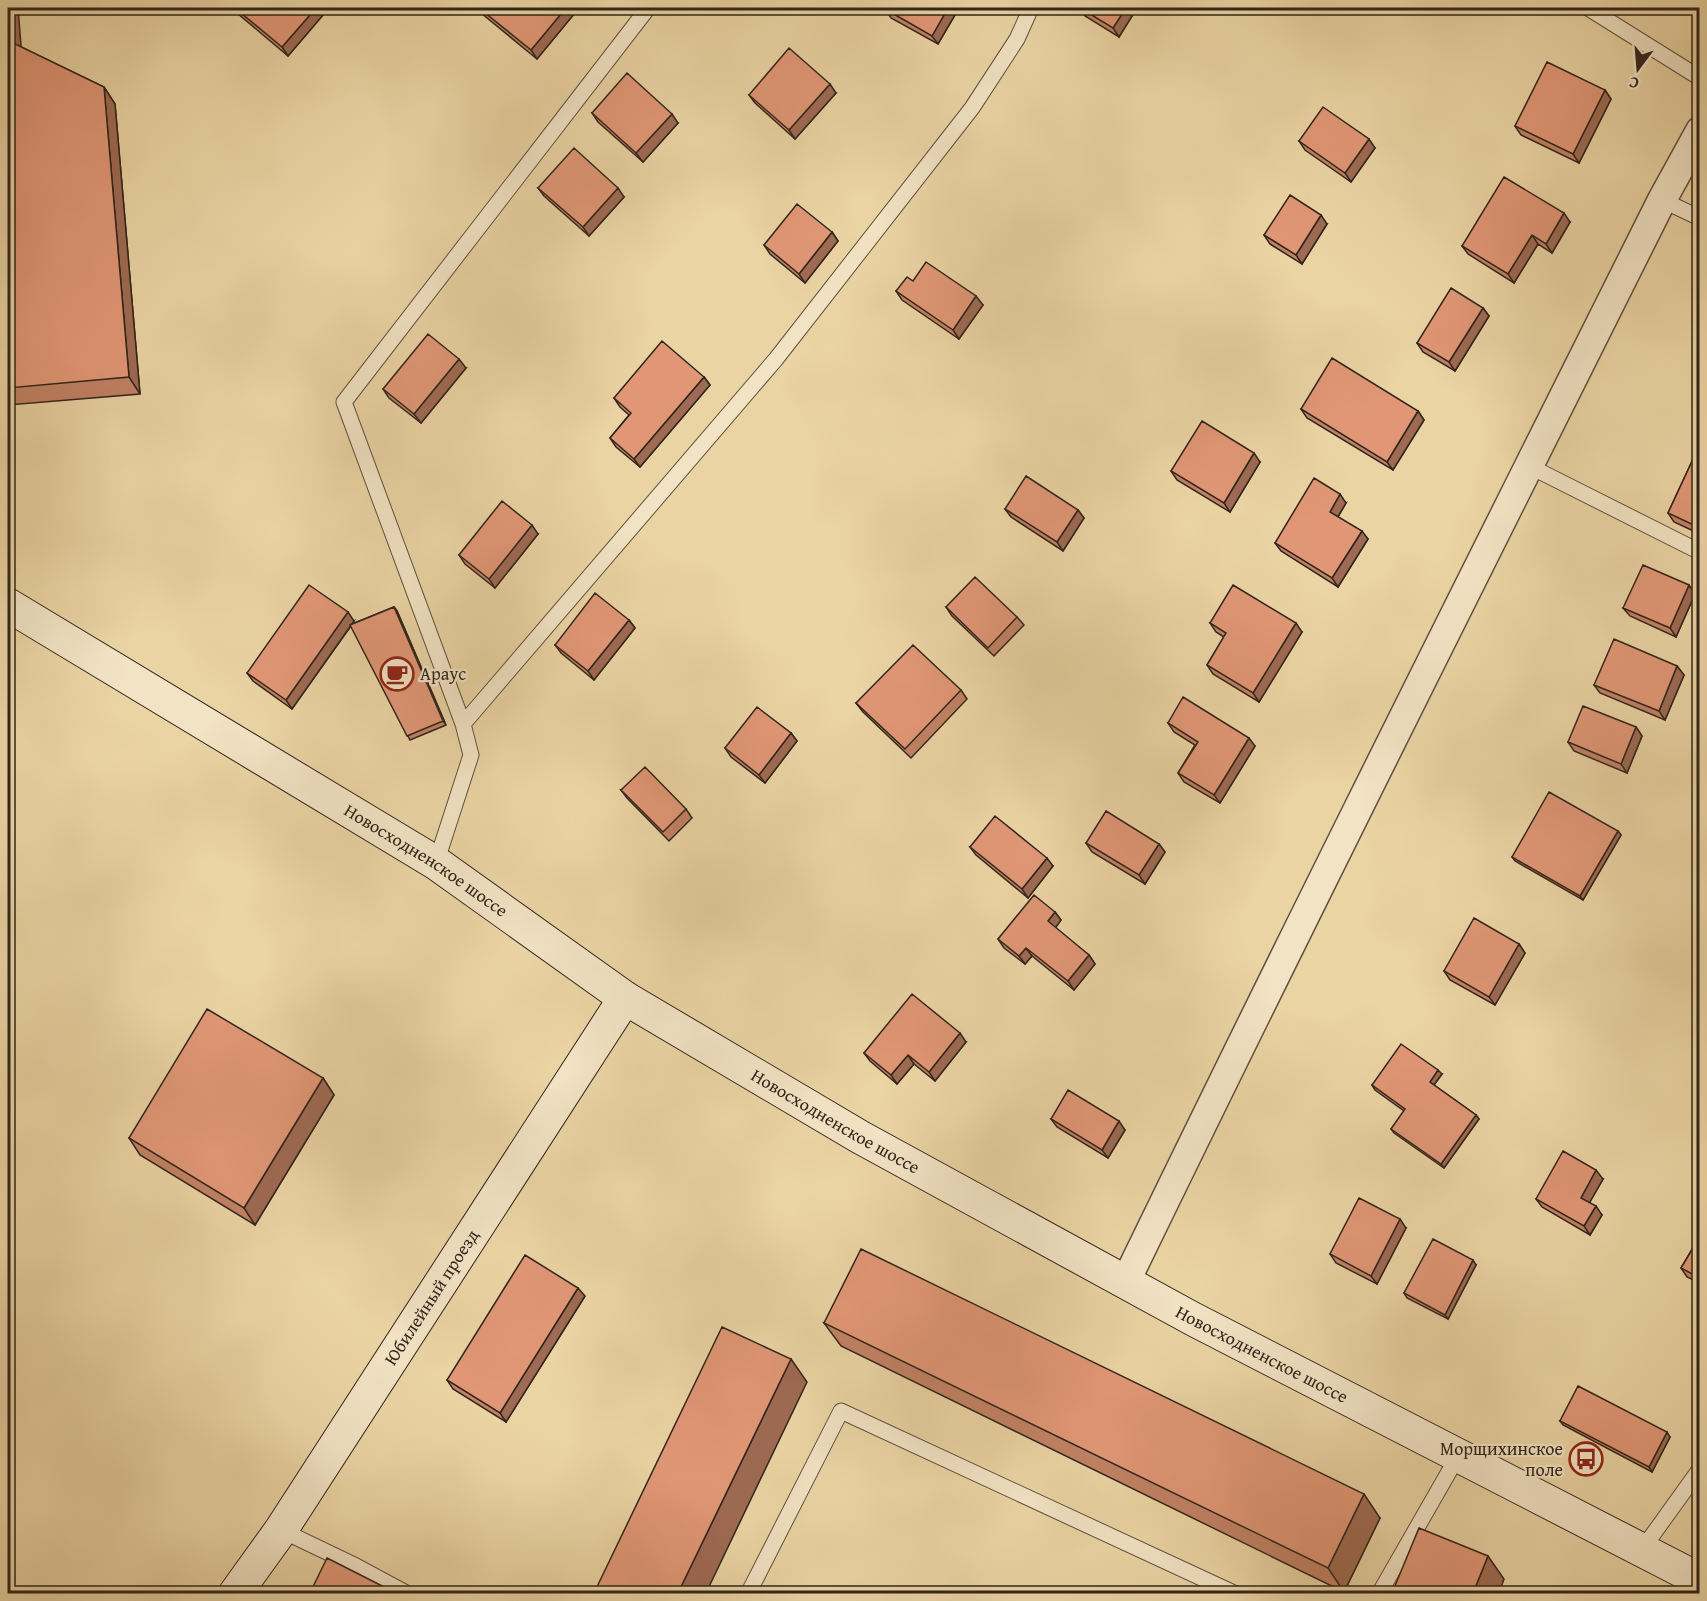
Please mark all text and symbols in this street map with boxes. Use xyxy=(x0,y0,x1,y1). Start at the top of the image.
north arrow xyxy=(1608,39,1668,99)
text: С xyxy=(1626,71,1642,96)
cafe icon: Араус xyxy=(379,656,415,692)
place label: Араус xyxy=(420,660,466,687)
street label: Новосходненское шоссе xyxy=(339,797,514,923)
street label: Новосходненское шоссе xyxy=(746,1062,925,1180)
street label: Юбилейный проезд xyxy=(377,1223,485,1370)
street label: Новосходненское шоссе xyxy=(1171,1298,1353,1410)
place label: Морщихинское поле xyxy=(1440,1435,1563,1483)
bus stop icon: Морщихинское поле xyxy=(1568,1441,1604,1477)

